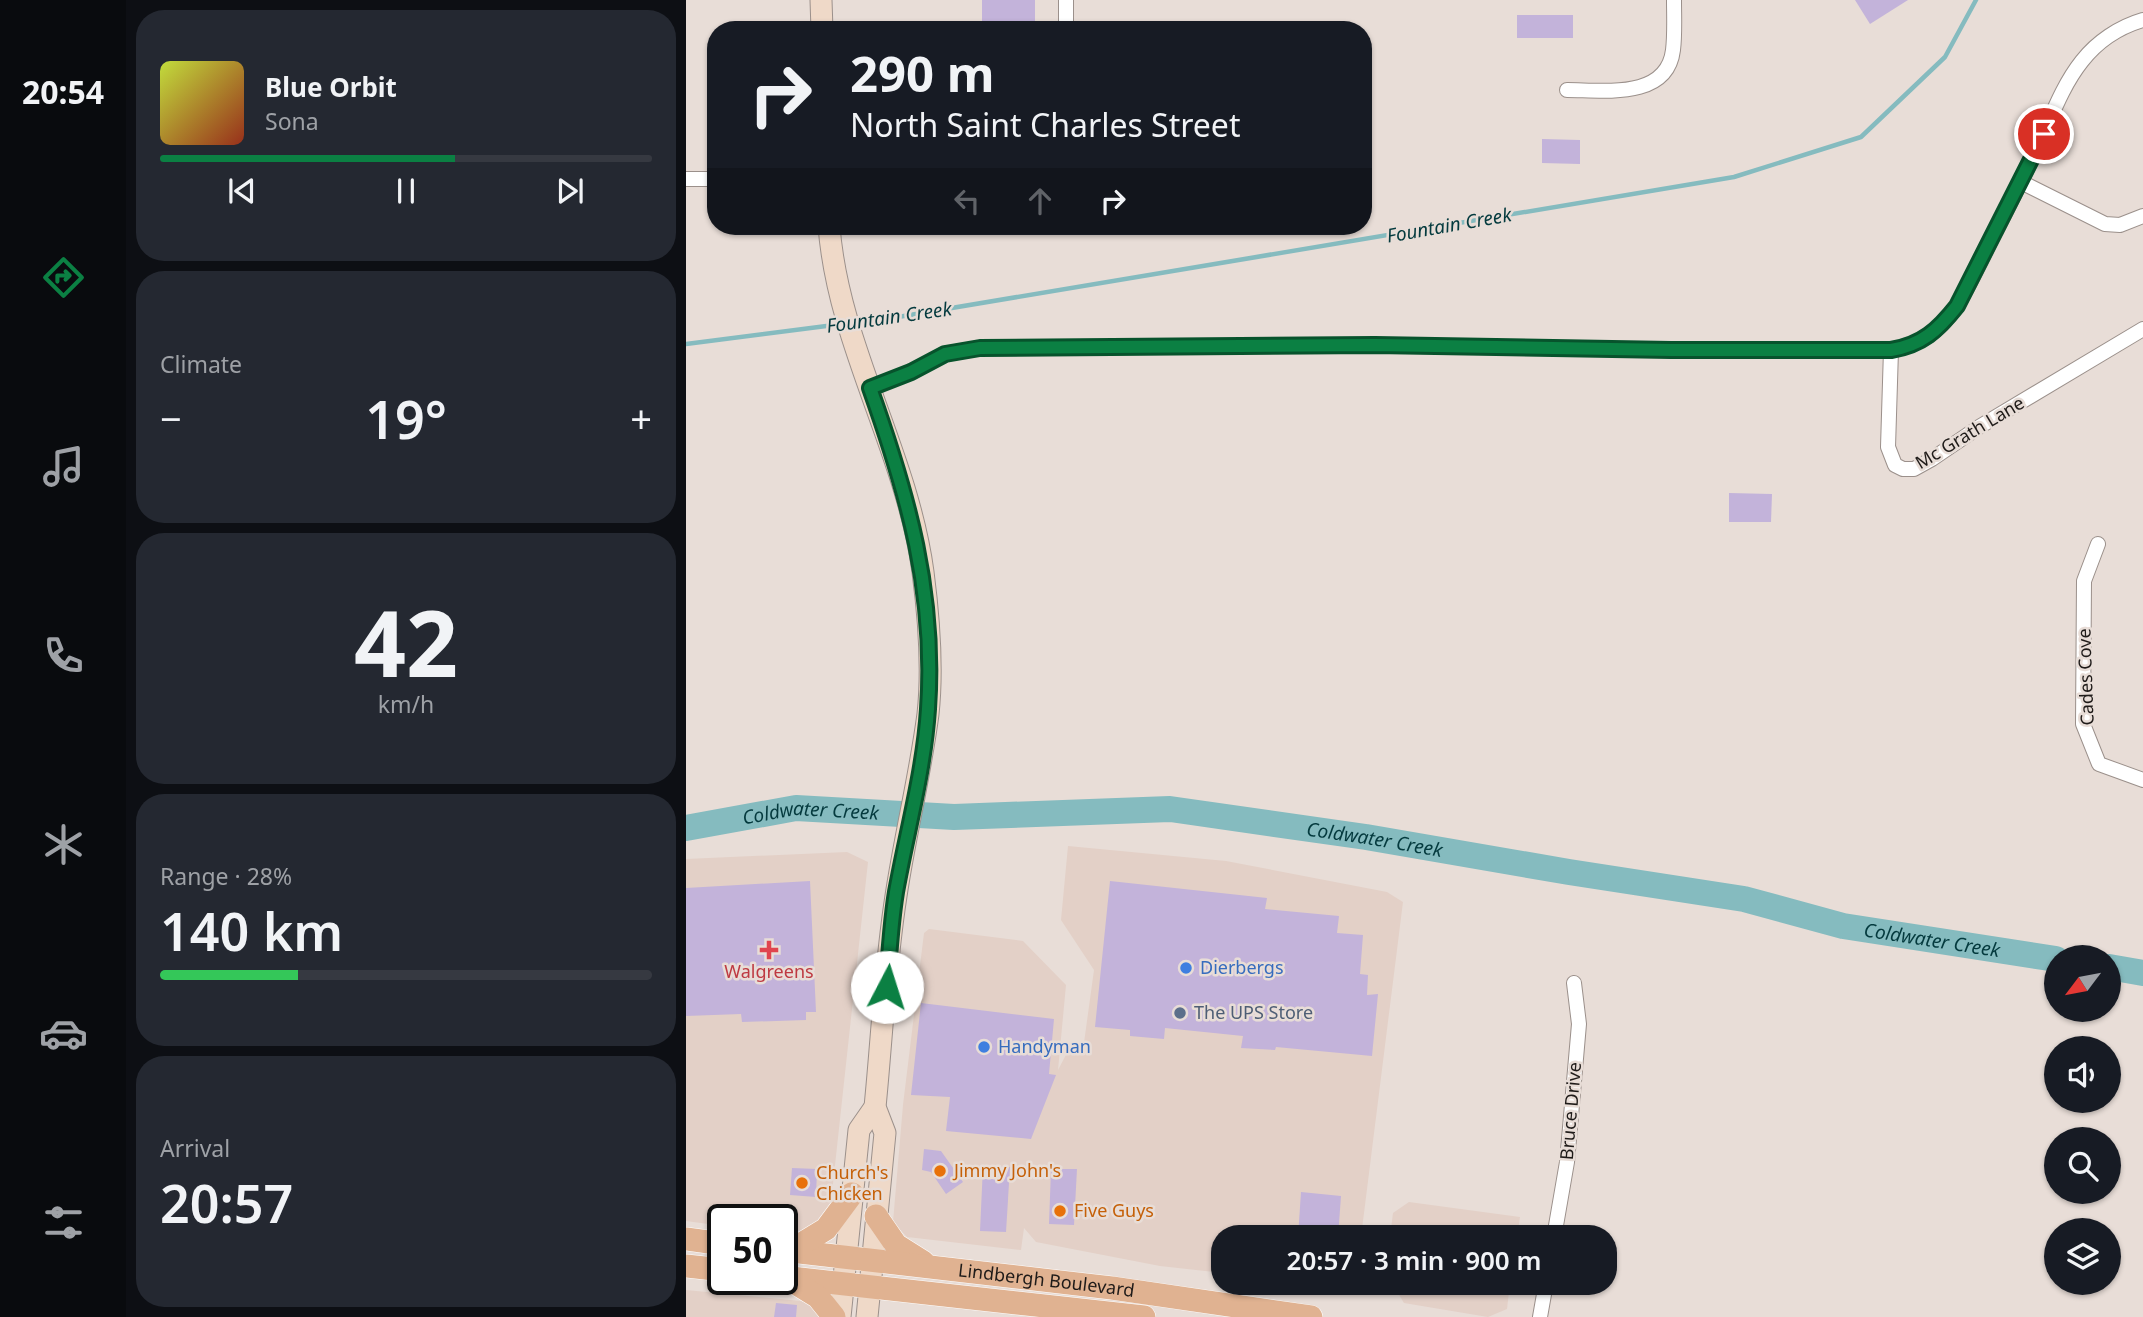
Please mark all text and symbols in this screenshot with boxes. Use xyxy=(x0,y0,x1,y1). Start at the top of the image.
text: 290 m xyxy=(850,40,995,106)
icon: right xyxy=(735,49,826,140)
text: Blue Orbit xyxy=(265,69,397,105)
text: 20:54 xyxy=(22,70,104,113)
text: North Saint Charles Street xyxy=(850,103,1240,146)
pin xyxy=(2014,104,2074,164)
text: Sona xyxy=(265,105,319,137)
icon: arrive xyxy=(2025,115,2063,153)
icon: previous xyxy=(223,172,261,210)
icon: pause xyxy=(387,172,425,210)
icon: next xyxy=(551,172,589,210)
icon: left xyxy=(948,182,986,220)
icon: ahead xyxy=(1021,182,1059,220)
icon: right xyxy=(1094,182,1132,220)
water label: Fountain Creek xyxy=(1384,201,1514,249)
icon: directions xyxy=(39,253,88,302)
water label: Fountain Creek xyxy=(825,295,954,339)
text: Climate xyxy=(160,348,242,380)
text: 19° xyxy=(365,383,447,454)
street label: Mc Grath Lane xyxy=(1911,390,2028,474)
text: − xyxy=(160,392,182,444)
text: + xyxy=(630,392,652,444)
icon: music xyxy=(39,442,88,491)
text: 42 xyxy=(354,580,458,704)
street label: Cades Cove xyxy=(2071,628,2099,726)
icon: phone xyxy=(39,631,88,680)
text: km/h xyxy=(378,688,434,720)
water label: Coldwater Creek xyxy=(740,795,880,831)
water label: Coldwater Creek xyxy=(1305,816,1445,863)
icon: climate xyxy=(39,820,88,869)
text: Range · 28% xyxy=(160,860,292,892)
text: 140 km xyxy=(160,895,343,966)
water label: Coldwater Creek xyxy=(1862,916,2003,963)
marker: Walgreens xyxy=(761,942,777,958)
north arrow xyxy=(2044,945,2121,1022)
map controls xyxy=(2044,945,2121,1295)
position arrow xyxy=(850,950,924,1024)
place label: Dierbergs xyxy=(1200,955,1284,979)
place label: Walgreens xyxy=(724,959,814,983)
marker: Dierbergs xyxy=(1178,960,1194,976)
place label: The UPS Store xyxy=(1194,1000,1313,1024)
marker: The UPS Store xyxy=(1172,1005,1188,1021)
icon: car xyxy=(39,1009,88,1058)
place label: Handyman xyxy=(998,1034,1091,1058)
button: sound xyxy=(2044,1036,2121,1113)
marker: Handyman xyxy=(976,1039,992,1055)
street label: Bruce Drive xyxy=(1554,1061,1586,1161)
button: search xyxy=(2044,1127,2121,1204)
text: Arrival xyxy=(160,1132,230,1164)
place label: Jimmy John's xyxy=(952,1158,1061,1182)
place label: Church's Chicken xyxy=(816,1160,888,1205)
marker: Jimmy John's xyxy=(932,1163,948,1179)
text: 20:57 xyxy=(160,1167,293,1238)
marker: Church's Chicken xyxy=(794,1175,810,1191)
icon: filters xyxy=(39,1198,88,1247)
place label: Five Guys xyxy=(1074,1198,1154,1222)
marker: Five Guys xyxy=(1052,1203,1068,1219)
speed limit sign: 50 xyxy=(707,1204,798,1295)
button: layers xyxy=(2044,1218,2121,1295)
text: 20:57 · 3 min · 900 m xyxy=(1287,1242,1541,1278)
street label: Lindbergh Boulevard xyxy=(957,1257,1136,1302)

